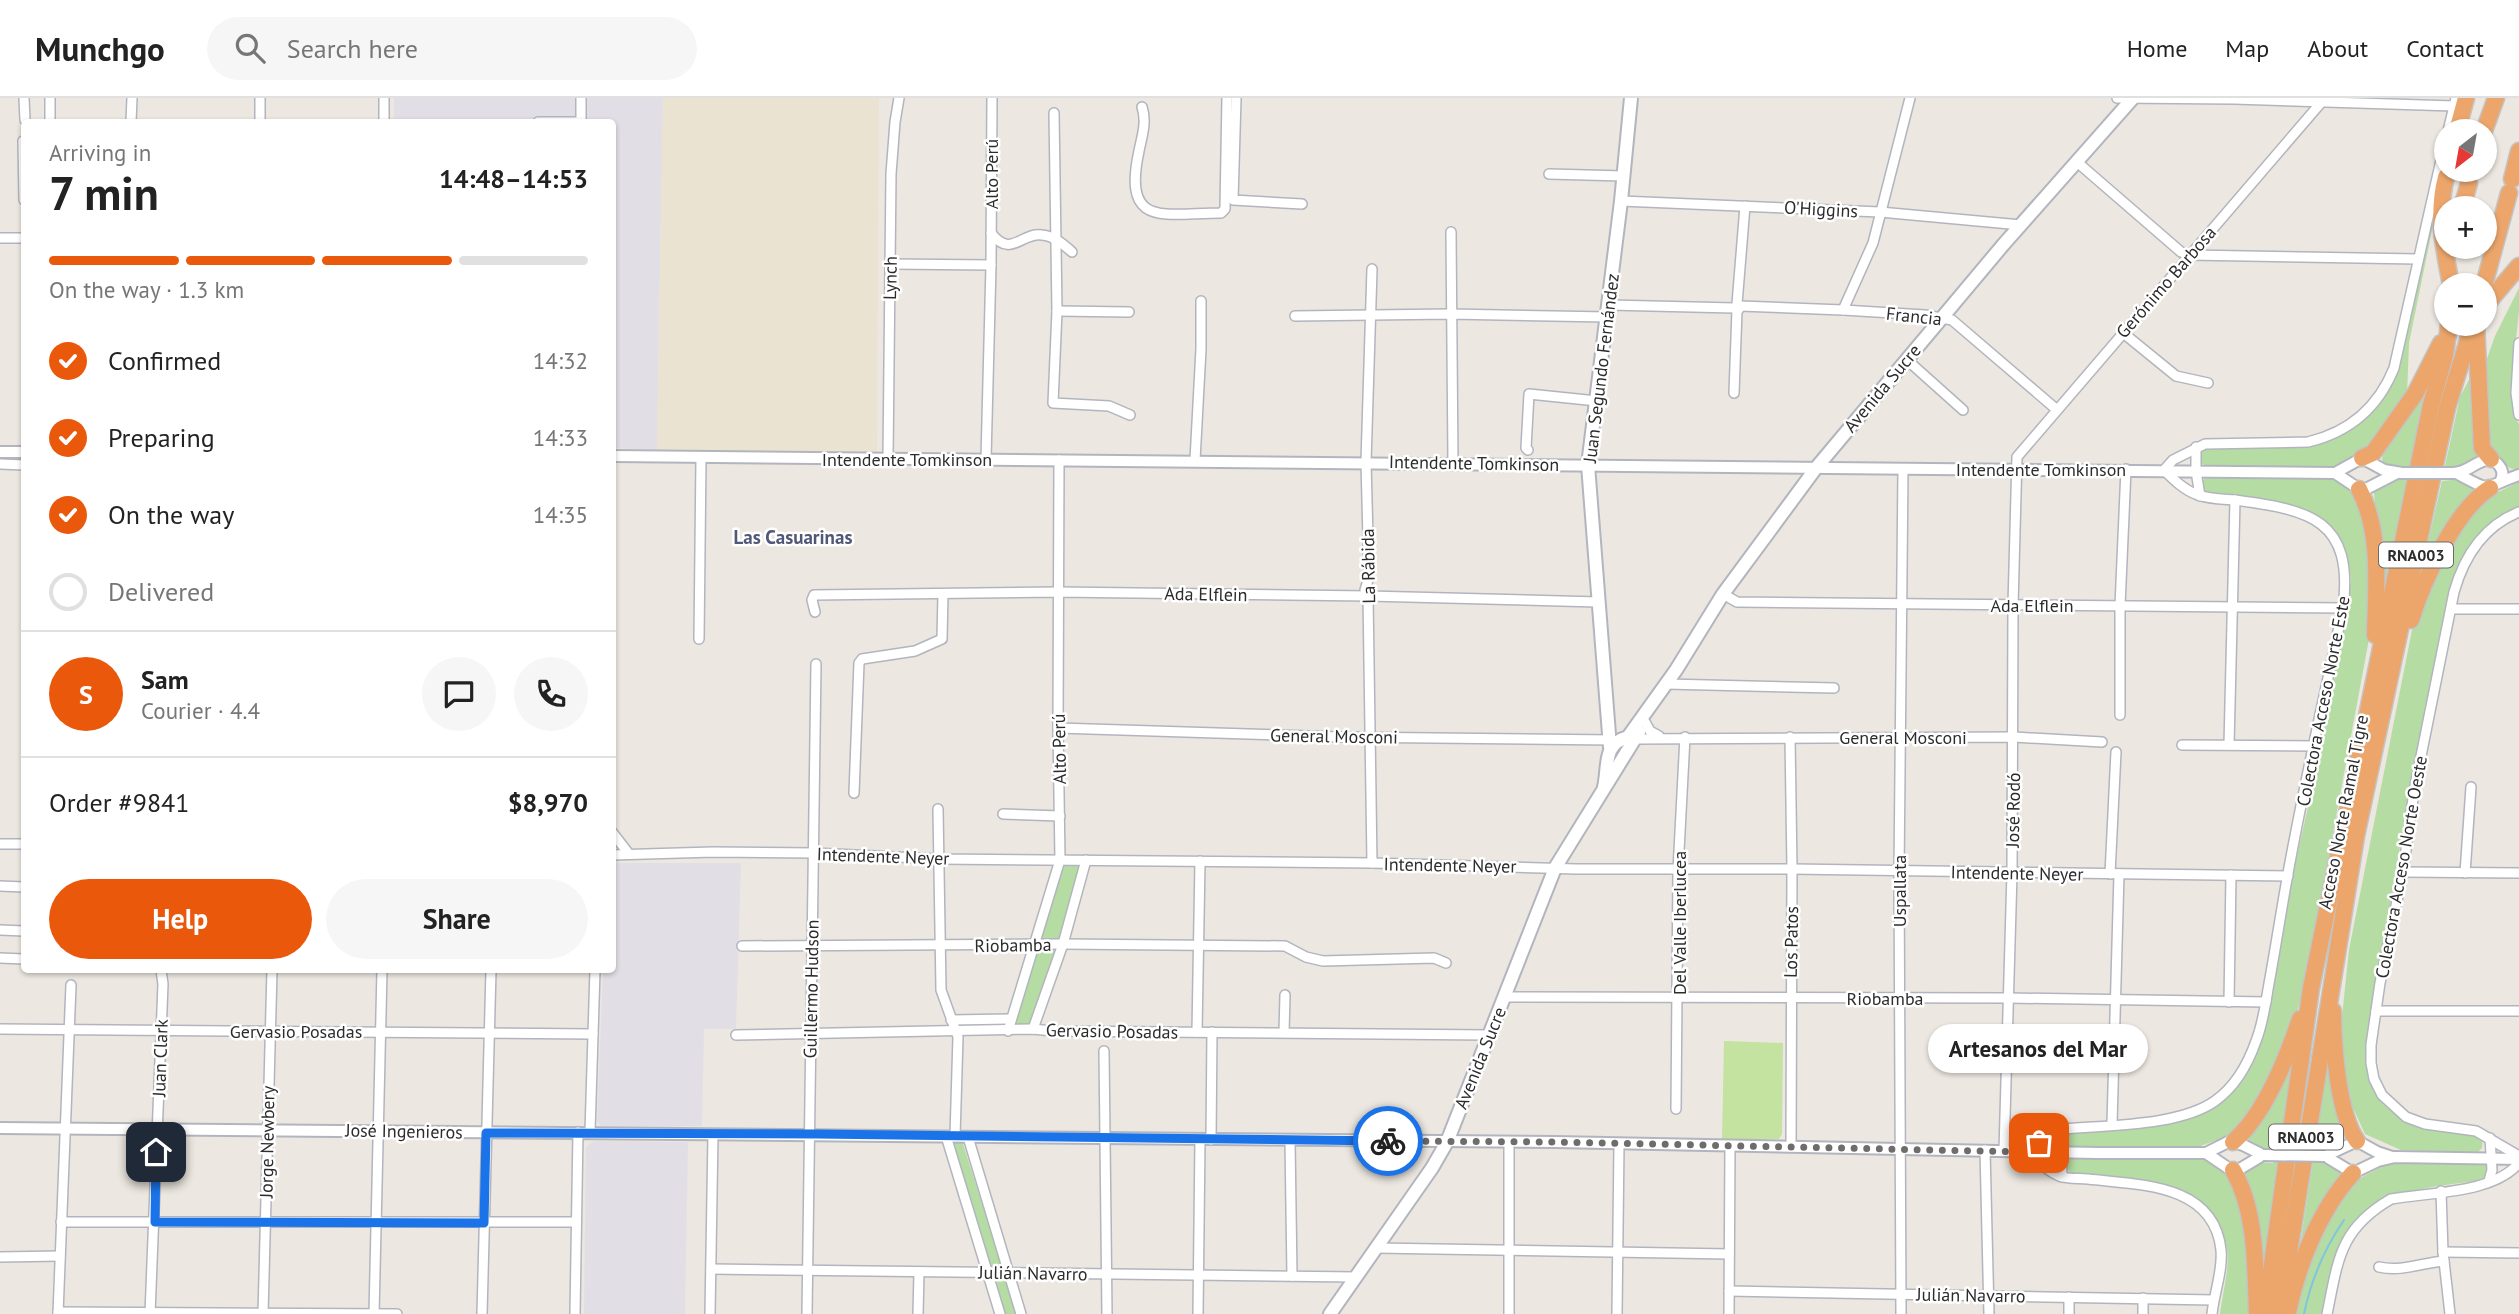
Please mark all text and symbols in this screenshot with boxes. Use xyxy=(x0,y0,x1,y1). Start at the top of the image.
search box xyxy=(207,17,697,80)
text: Munchgo xyxy=(35,27,165,70)
icon: search xyxy=(231,29,269,67)
text: Search here xyxy=(287,32,418,65)
text: Home xyxy=(2127,33,2187,64)
text: Map xyxy=(2225,33,2269,64)
text: About xyxy=(2307,33,2368,64)
text: Contact xyxy=(2406,33,2484,64)
north arrow xyxy=(2434,119,2497,182)
map controls xyxy=(2434,119,2497,336)
text: Arriving in xyxy=(49,138,151,167)
street label: Alto Perú xyxy=(980,139,1003,209)
text: 14:48–14:53 xyxy=(439,162,588,195)
text: 7 min xyxy=(49,163,159,223)
street label: O'Higgins xyxy=(1783,196,1859,222)
button: + xyxy=(2434,196,2497,259)
street label: Gerónimo Barbosa xyxy=(2111,221,2221,343)
street label: Lynch xyxy=(878,256,902,300)
street label: Juan Segundo Fernández xyxy=(1578,272,1624,465)
button: − xyxy=(2434,273,2497,336)
text: On the way · 1.3 km xyxy=(49,275,244,304)
street label: Francia xyxy=(1885,302,1943,330)
street label: Avenida Sucre xyxy=(1838,339,1926,437)
icon: check xyxy=(49,342,87,380)
text: Confirmed xyxy=(108,344,221,377)
text: 14:32 xyxy=(533,346,588,375)
icon: check xyxy=(49,419,87,457)
text: Preparing xyxy=(108,421,215,454)
text: 14:33 xyxy=(533,423,588,452)
street label: Intendente Tomkinson xyxy=(822,448,992,471)
street label: Intendente Tomkinson xyxy=(1389,450,1559,476)
street label: Intendente Tomkinson xyxy=(1956,458,2126,481)
icon: check xyxy=(49,496,87,534)
text: On the way xyxy=(108,498,234,531)
text: 14:35 xyxy=(533,500,588,529)
district label: Las Casuarinas xyxy=(734,525,852,549)
street label: La Rábida xyxy=(1356,528,1380,604)
road number: RNA003 xyxy=(2379,543,2453,568)
text: Delivered xyxy=(108,575,214,608)
street label: Ada Elflein xyxy=(1164,582,1248,606)
street label: Ada Elflein xyxy=(1990,594,2074,617)
street label: Colectora Acceso Norte Este xyxy=(2291,594,2355,808)
button: chat xyxy=(422,657,496,731)
button: phone xyxy=(514,657,588,731)
text: Sam xyxy=(141,663,189,696)
text: S xyxy=(79,678,93,711)
text: Courier · 4.4 xyxy=(141,696,260,725)
street label: Acceso Norte Ramal Tigre xyxy=(2313,713,2373,911)
street label: Alto Perú xyxy=(1047,714,1071,784)
street label: General Mosconi xyxy=(1270,723,1398,749)
street label: General Mosconi xyxy=(1839,726,1967,749)
street label: Colectora Acceso Norte Oeste xyxy=(2370,754,2432,980)
street label: José Rodó xyxy=(2001,772,2025,849)
text: Order #9841 xyxy=(49,786,189,819)
text: $8,970 xyxy=(508,786,588,819)
street label: Intendente Neyer xyxy=(816,842,950,870)
street label: Del Valle Iberlucea xyxy=(1668,851,1691,995)
street label: Intendente Neyer xyxy=(1383,852,1517,878)
street label: Uspallata xyxy=(1888,855,1911,927)
street label: Intendente Neyer xyxy=(1950,860,2084,886)
button: Help xyxy=(49,879,312,959)
button: Share xyxy=(326,879,588,959)
street label: Los Patos xyxy=(1779,906,1803,978)
street label: Guillermo Hudson xyxy=(798,919,824,1059)
street label: Riobamba xyxy=(974,933,1052,957)
street label: Riobamba xyxy=(1846,987,1924,1010)
street label: Avenida Sucre xyxy=(1449,1004,1511,1112)
street label: Juan Clark xyxy=(147,1018,173,1098)
street label: Gervasio Posadas xyxy=(1046,1018,1178,1044)
street label: Gervasio Posadas xyxy=(230,1020,362,1043)
callout: Artesanos del Mar xyxy=(1929,1024,2149,1073)
text: Artesanos del Mar xyxy=(1949,1034,2127,1063)
street label: Jorge Newbery xyxy=(255,1085,279,1199)
courier xyxy=(1353,1106,1423,1176)
pin xyxy=(2009,1113,2069,1173)
street label: José Ingenieros xyxy=(344,1118,463,1144)
pin xyxy=(126,1122,186,1182)
icon: bike xyxy=(1369,1122,1407,1160)
icon: bag xyxy=(2020,1124,2058,1162)
road number: RNA003 xyxy=(2269,1124,2343,1149)
icon: home xyxy=(137,1133,175,1171)
street label: Julián Navarro xyxy=(977,1261,1088,1285)
street label: Julián Navarro xyxy=(1915,1283,2026,1307)

